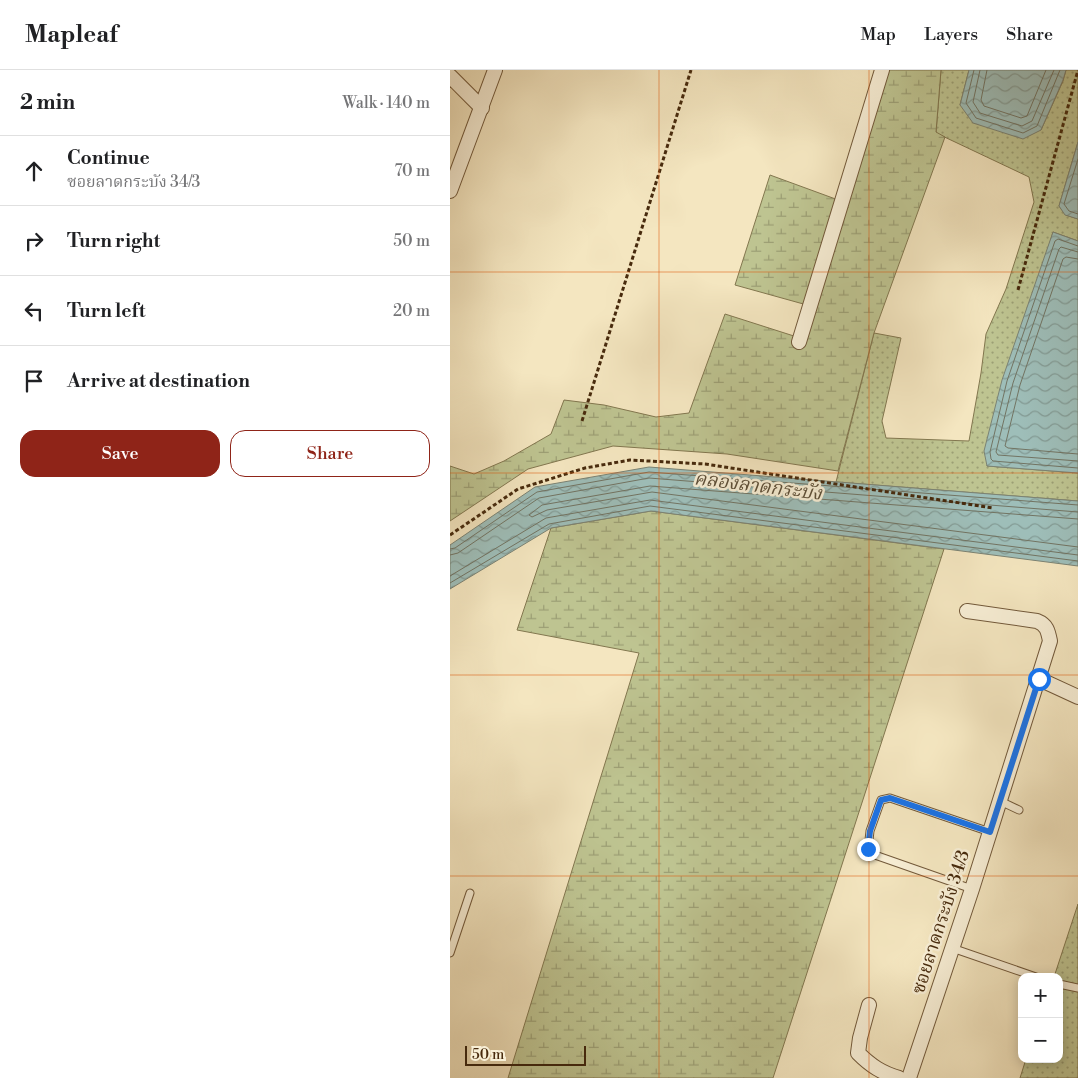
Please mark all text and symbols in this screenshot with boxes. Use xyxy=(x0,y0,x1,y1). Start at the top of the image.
text: Mapleaf xyxy=(25,20,118,50)
text: Map xyxy=(861,23,896,46)
text: Layers xyxy=(924,23,978,46)
text: Share xyxy=(1006,23,1053,46)
text: 2 min xyxy=(20,90,75,116)
text: Walk · 140 m xyxy=(342,93,430,113)
text: Continue xyxy=(67,146,150,170)
icon: ahead xyxy=(20,157,48,185)
text: 70 m xyxy=(394,161,430,181)
text: ซอยลาดกระบัง 34/3 xyxy=(67,172,200,192)
icon: right xyxy=(20,227,48,255)
text: Turn right xyxy=(67,229,160,253)
text: 50 m xyxy=(393,231,430,251)
icon: left xyxy=(20,297,48,325)
text: Turn left xyxy=(67,299,146,323)
text: 20 m xyxy=(393,301,430,321)
icon: arrive xyxy=(20,367,48,395)
text: Arrive at destination xyxy=(67,369,250,393)
button: Save xyxy=(20,430,220,477)
button: Share xyxy=(230,430,430,477)
water label: คลองลาดกระบัง xyxy=(693,466,825,506)
route start xyxy=(1028,668,1051,691)
route end xyxy=(857,838,880,861)
street label: ซอยลาดกระบัง 34/3 xyxy=(907,847,975,997)
map controls xyxy=(1018,973,1063,1063)
button: + xyxy=(1018,973,1063,1018)
button: − xyxy=(1018,1018,1063,1063)
scale bar xyxy=(465,1043,586,1066)
text: 50 m xyxy=(472,1046,504,1064)

